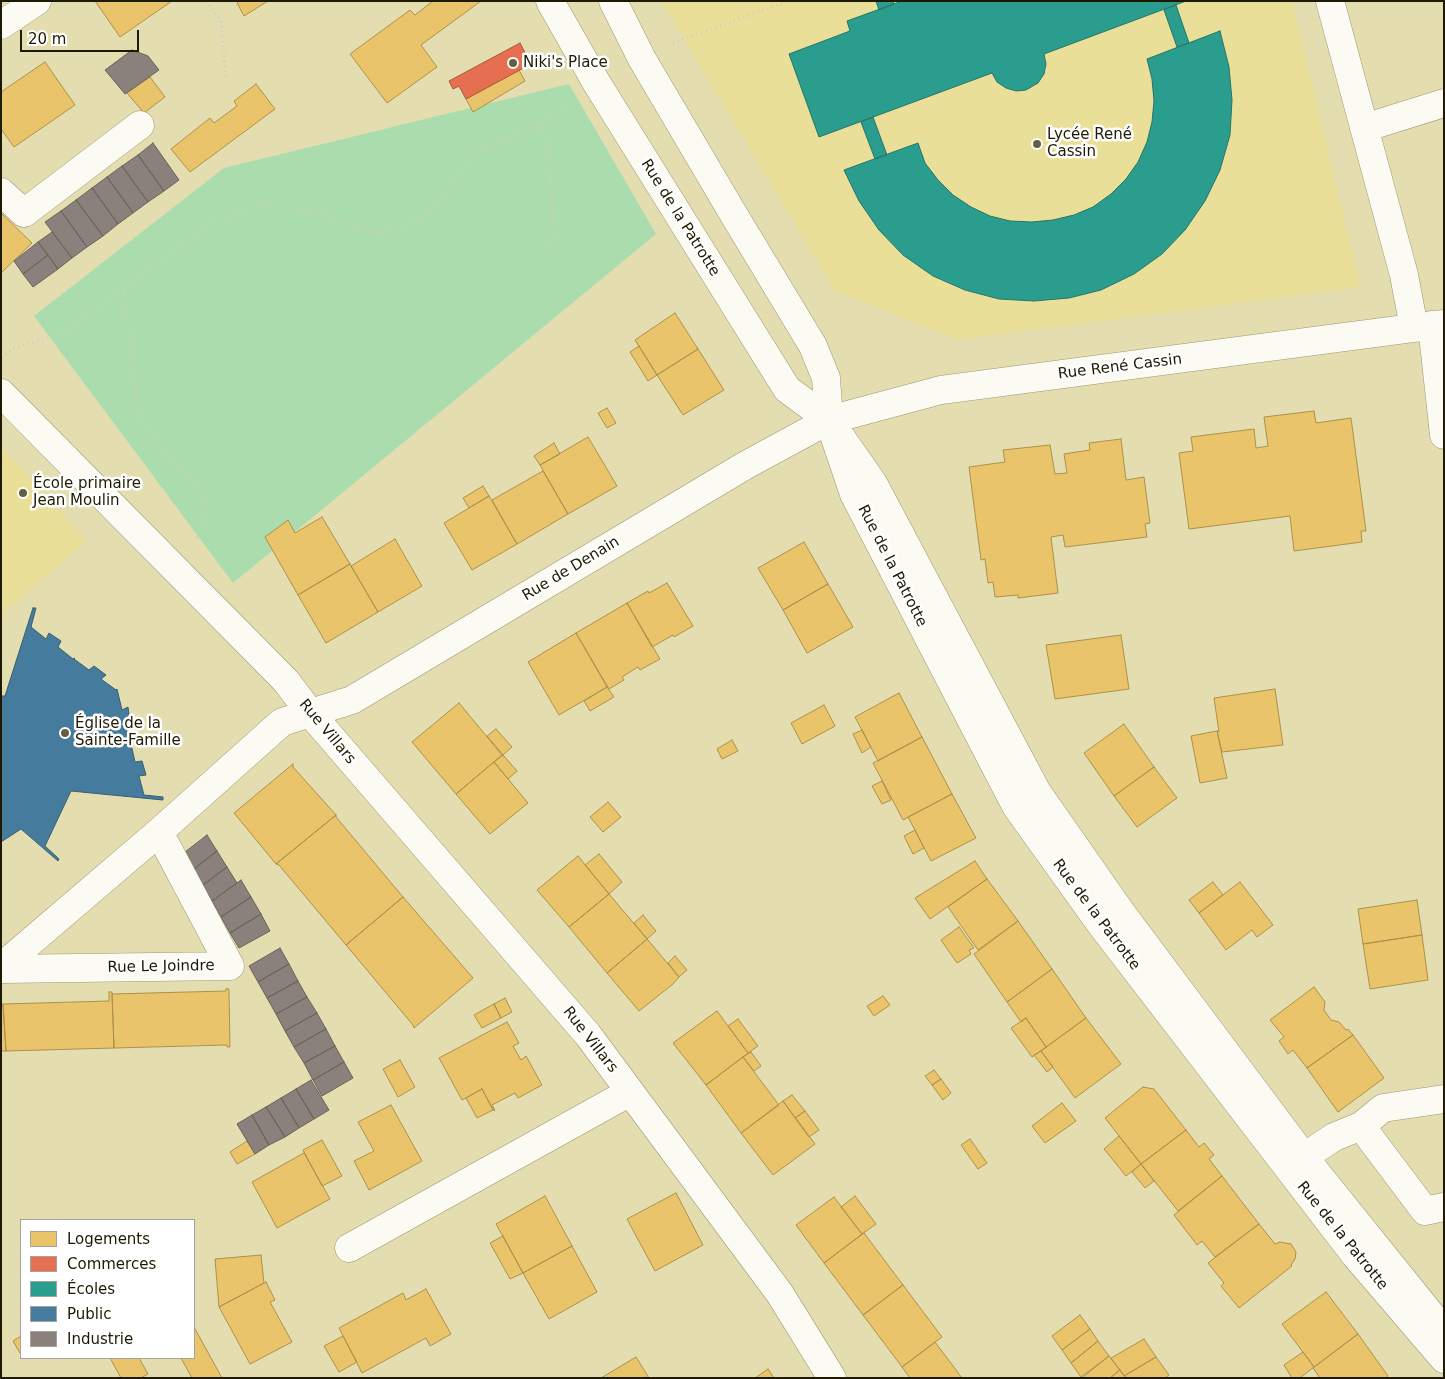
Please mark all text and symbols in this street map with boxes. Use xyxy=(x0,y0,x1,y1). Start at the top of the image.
scale bar xyxy=(22,20,141,52)
text: 20 m xyxy=(28,30,66,48)
place label: Niki's Place xyxy=(523,54,608,72)
marker: Niki's Place xyxy=(507,57,519,69)
place label: Lycée René Cassin xyxy=(1047,126,1132,161)
marker: Lycée René Cassin xyxy=(1031,138,1043,150)
street label: Rue de la Patrotte xyxy=(637,156,723,280)
street label: Rue René Cassin xyxy=(1057,350,1183,384)
place label: École primaire Jean Moulin xyxy=(33,475,141,510)
marker: École primaire Jean Moulin xyxy=(17,487,29,499)
street label: Rue de la Patrotte xyxy=(853,502,931,630)
street label: Rue de Denain xyxy=(519,533,623,605)
street label: Rue Villars xyxy=(295,696,359,768)
place label: Église de la Sainte-Famille xyxy=(75,715,181,750)
marker: Église de la Sainte-Famille xyxy=(59,727,71,739)
street label: Rue de la Patrotte xyxy=(1048,856,1144,974)
street label: Rue Le Joindre xyxy=(107,957,215,977)
street label: Rue Villars xyxy=(559,1003,621,1077)
street label: Rue de la Patrotte xyxy=(1293,1178,1391,1294)
legend xyxy=(20,1219,195,1359)
text: Logements xyxy=(67,1230,150,1248)
text: Commerces xyxy=(67,1255,156,1273)
text: Écoles xyxy=(67,1280,115,1298)
text: Public xyxy=(67,1305,111,1323)
text: Industrie xyxy=(67,1330,133,1348)

